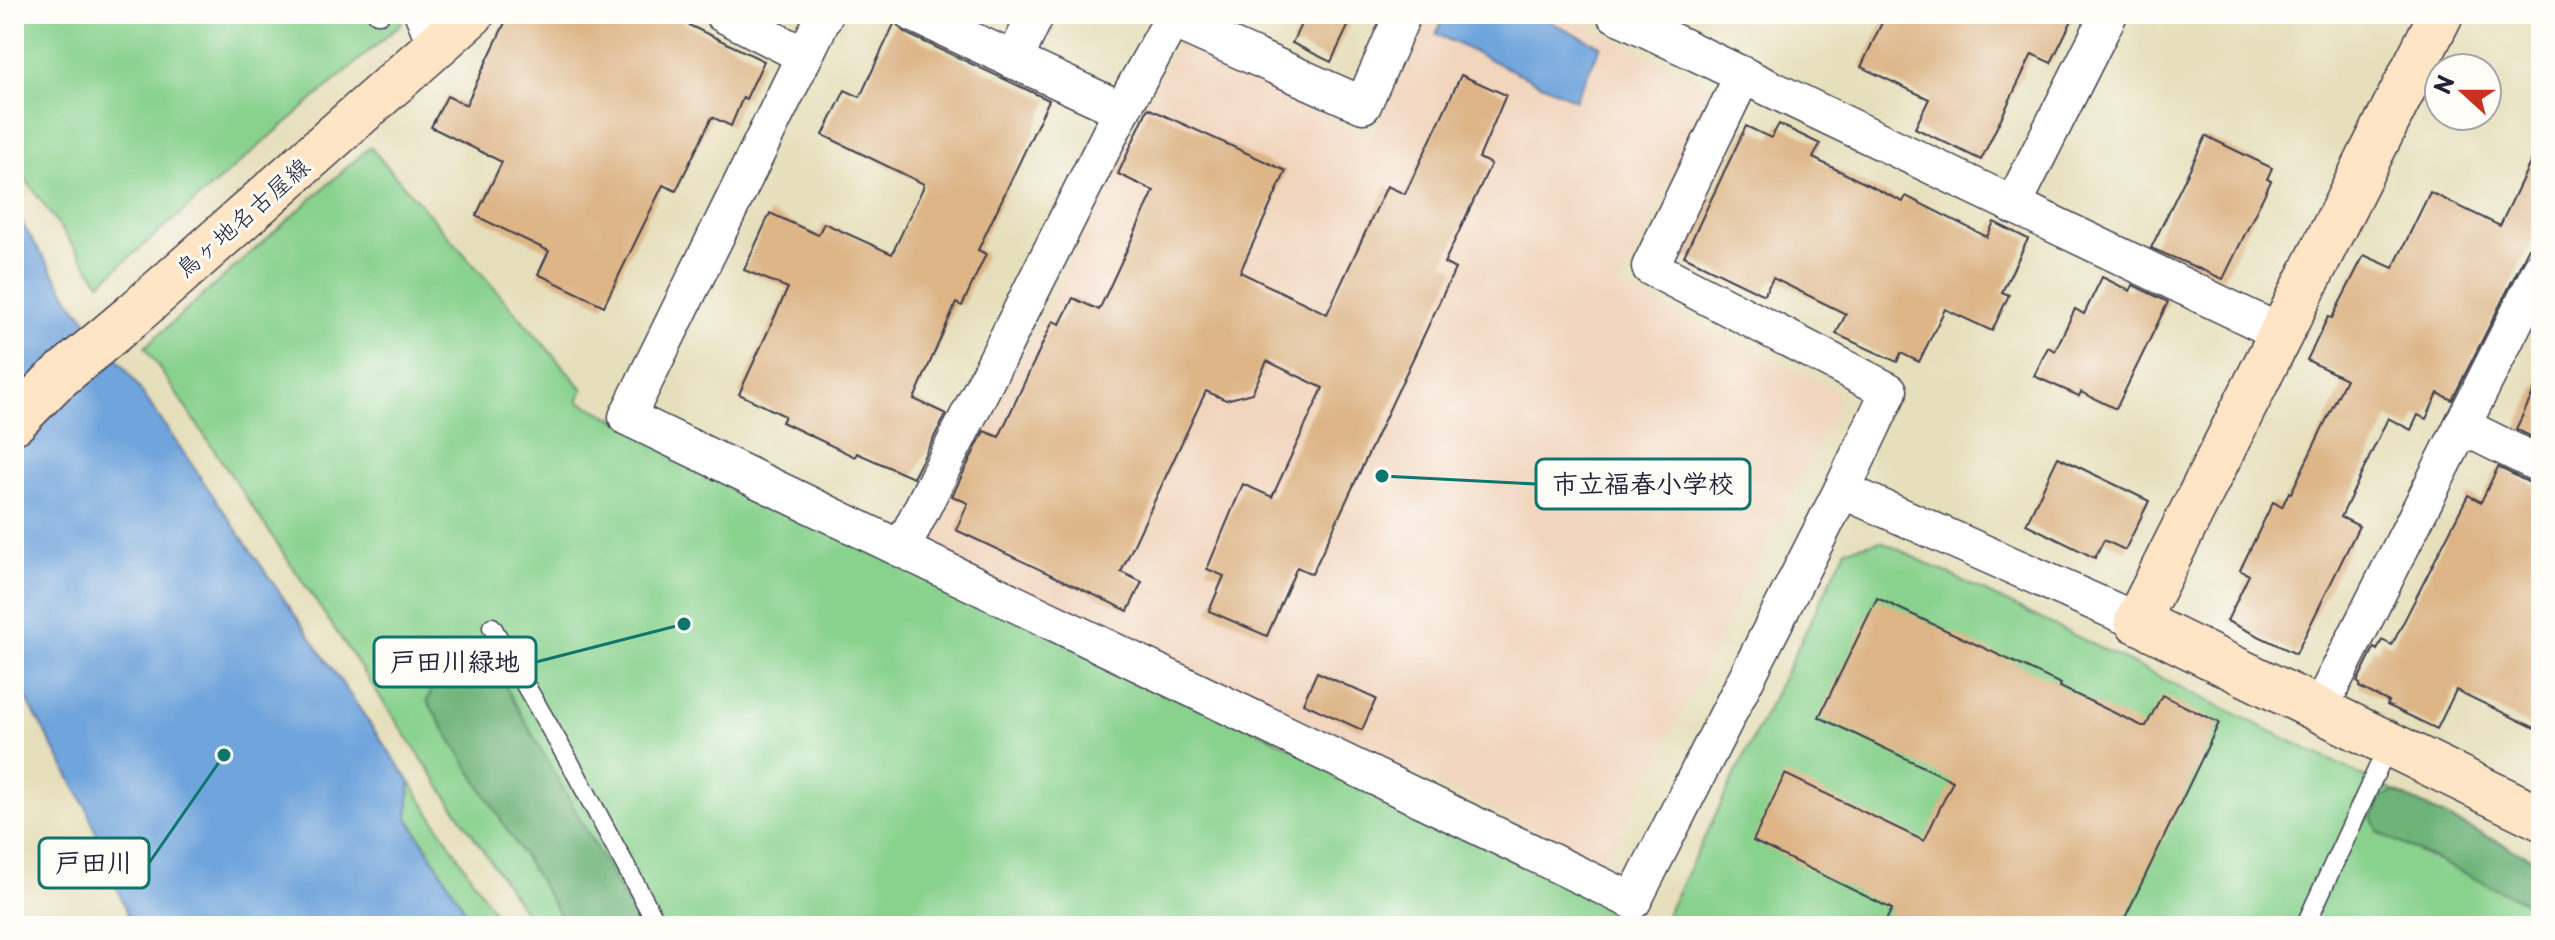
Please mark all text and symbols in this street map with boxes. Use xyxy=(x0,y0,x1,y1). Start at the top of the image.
north arrow xyxy=(2423,52,2503,132)
text: N xyxy=(2424,70,2461,98)
street label: 鳥ヶ地名古屋線 xyxy=(166,148,317,285)
callout: 市立福春小学校 xyxy=(1536,459,1750,509)
text: 市立福春小学校 xyxy=(1552,463,1734,502)
callout: 戸田川緑地 xyxy=(374,637,536,687)
text: 戸田川緑地 xyxy=(390,641,520,680)
callout: 戸田川 xyxy=(39,838,149,888)
text: 戸田川 xyxy=(55,842,133,881)

